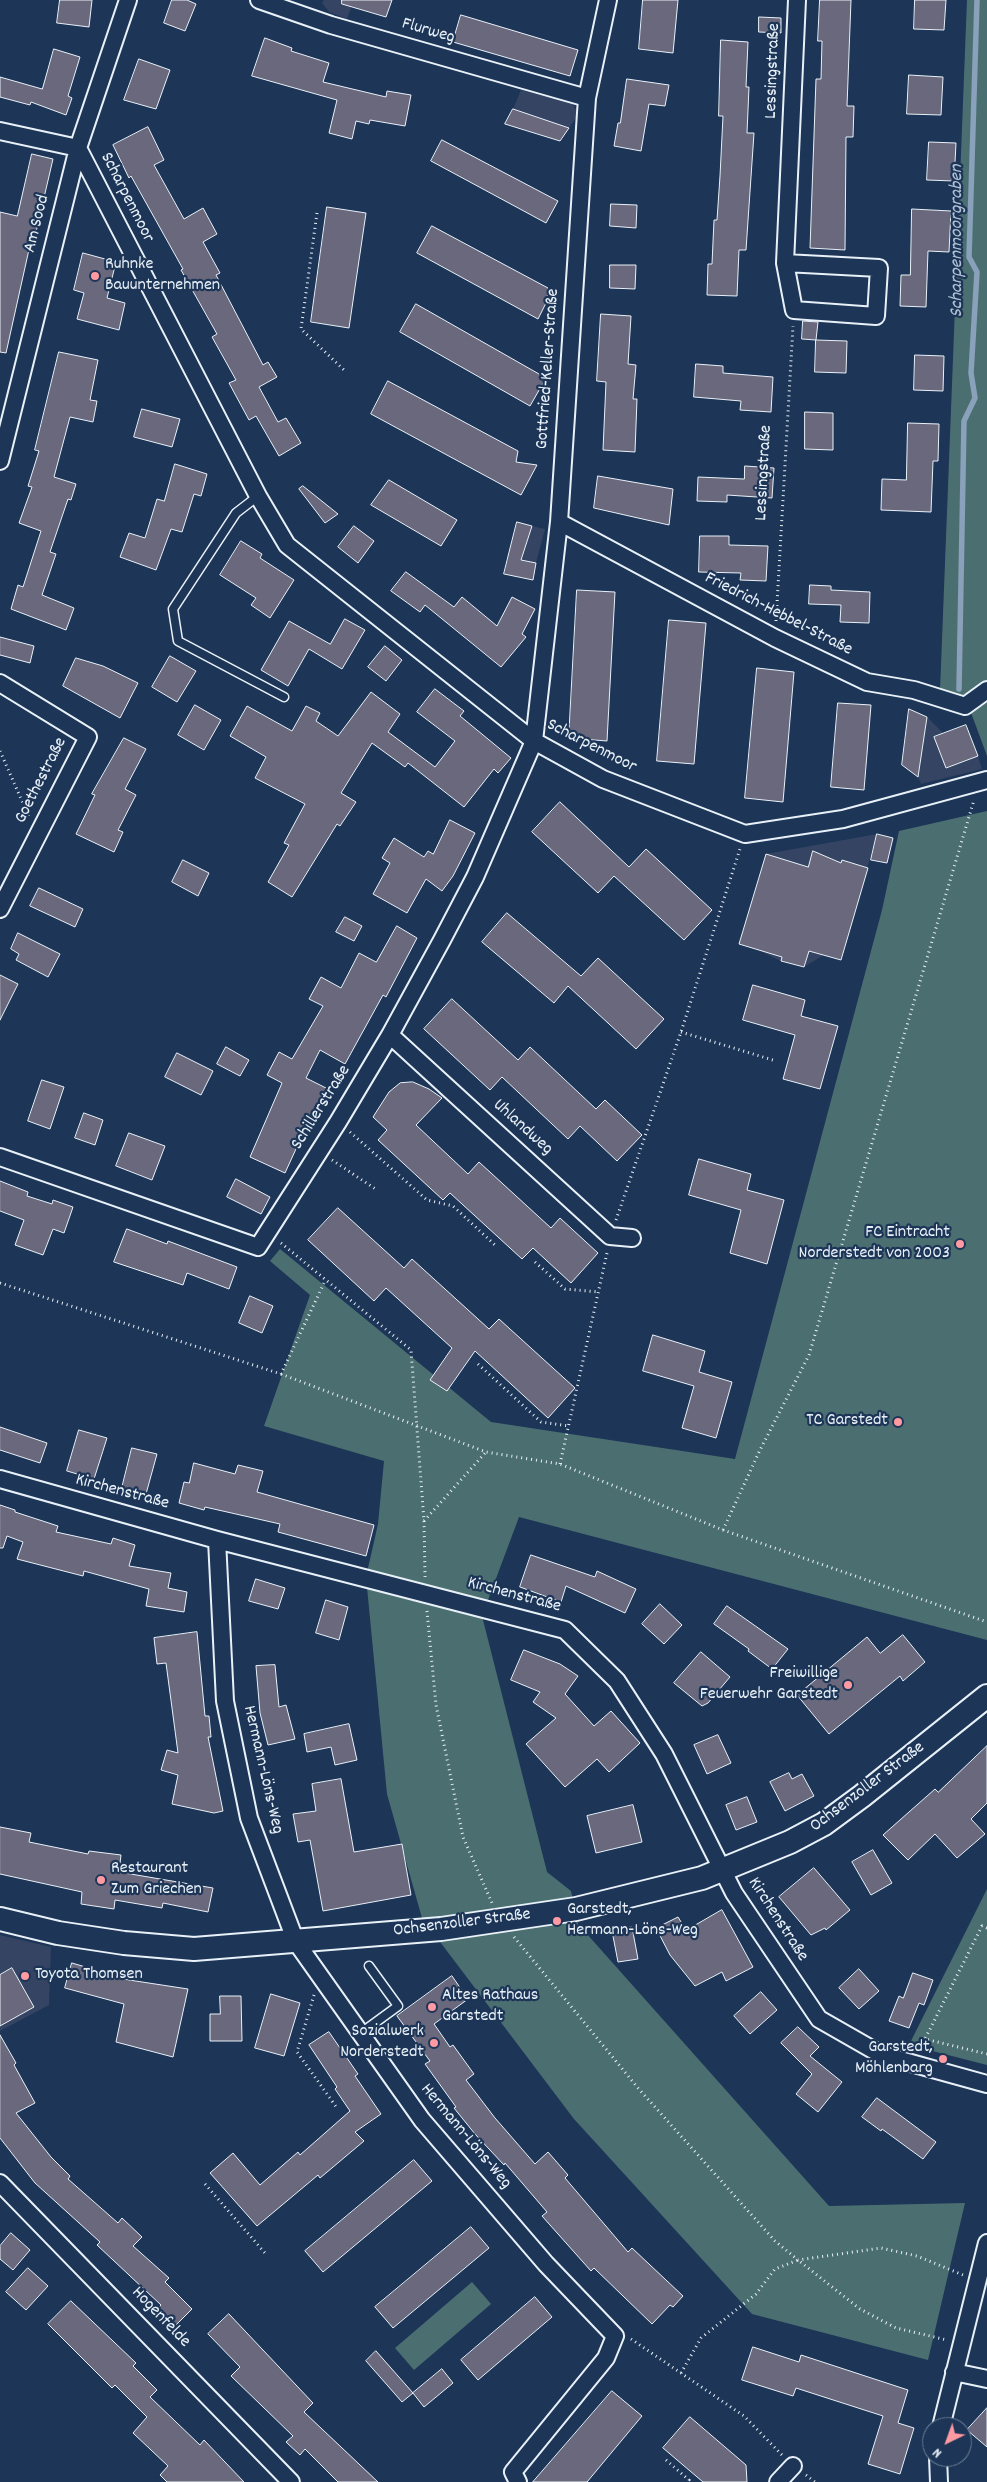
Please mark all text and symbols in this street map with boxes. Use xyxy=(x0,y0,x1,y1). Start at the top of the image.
street label: Flurweg xyxy=(399,14,457,50)
street label: Lessingstraße xyxy=(762,23,786,119)
street label: Scharpenmoor xyxy=(94,149,158,247)
water label: Scharpenmoorgraben xyxy=(947,164,969,318)
street label: Am Sood xyxy=(20,193,56,255)
place label: Ruhnke Bauunternehmen xyxy=(105,255,220,298)
marker: Ruhnke Bauunternehmen xyxy=(89,270,101,282)
street label: Gottfried-Keller-Straße xyxy=(533,288,565,450)
street label: Lessingstraße xyxy=(752,425,778,521)
street label: Friedrich-Hebbel-Straße xyxy=(700,568,856,662)
street label: Scharpenmoor xyxy=(542,715,640,779)
street label: Goethestraße xyxy=(11,734,73,828)
street label: Schillerstraße xyxy=(287,1062,357,1154)
street label: Uhlandweg xyxy=(487,1095,557,1161)
place label: FC Eintracht Norderstedt von 2003 xyxy=(799,1223,950,1266)
marker: FC Eintracht Norderstedt von 2003 xyxy=(954,1238,966,1250)
place label: TC Garstedt xyxy=(806,1411,888,1433)
marker: TC Garstedt xyxy=(892,1416,904,1428)
street label: Kirchenstraße xyxy=(73,1470,171,1516)
street label: Kirchenstraße xyxy=(465,1573,563,1619)
place label: Freiwillige Feuerwehr Garstedt xyxy=(700,1664,838,1706)
marker: Freiwillige Feuerwehr Garstedt xyxy=(842,1679,854,1691)
street label: Hermann-Löns-Weg xyxy=(237,1704,287,1836)
street label: Ochsenzoller Straße xyxy=(806,1738,930,1838)
place label: Restaurant Zum Griechen xyxy=(111,1859,202,1902)
marker: Restaurant Zum Griechen xyxy=(95,1874,107,1886)
street label: Kirchenstraße xyxy=(742,1874,812,1966)
place label: Garstedt, Hermann-Löns-Weg xyxy=(567,1900,698,1942)
street label: Ochsenzoller Straße xyxy=(392,1905,532,1943)
marker: Garstedt, Hermann-Löns-Weg xyxy=(551,1915,563,1927)
place label: Toyota Thomsen xyxy=(35,1965,143,1987)
marker: Toyota Thomsen xyxy=(19,1970,31,1982)
place label: Altes Rathaus Garstedt xyxy=(442,1986,538,2028)
marker: Altes Rathaus Garstedt xyxy=(426,2001,438,2013)
place label: Sozialwerk Norderstedt xyxy=(340,2022,424,2064)
marker: Sozialwerk Norderstedt xyxy=(428,2037,440,2049)
place label: Garstedt, Möhlenbarg xyxy=(855,2038,933,2080)
marker: Garstedt, Möhlenbarg xyxy=(937,2053,949,2065)
street label: Hermann-Löns-Weg xyxy=(415,2080,515,2194)
street label: Hogenfelde xyxy=(126,2283,194,2353)
north arrow xyxy=(922,2417,972,2467)
text: N xyxy=(928,2443,947,2462)

